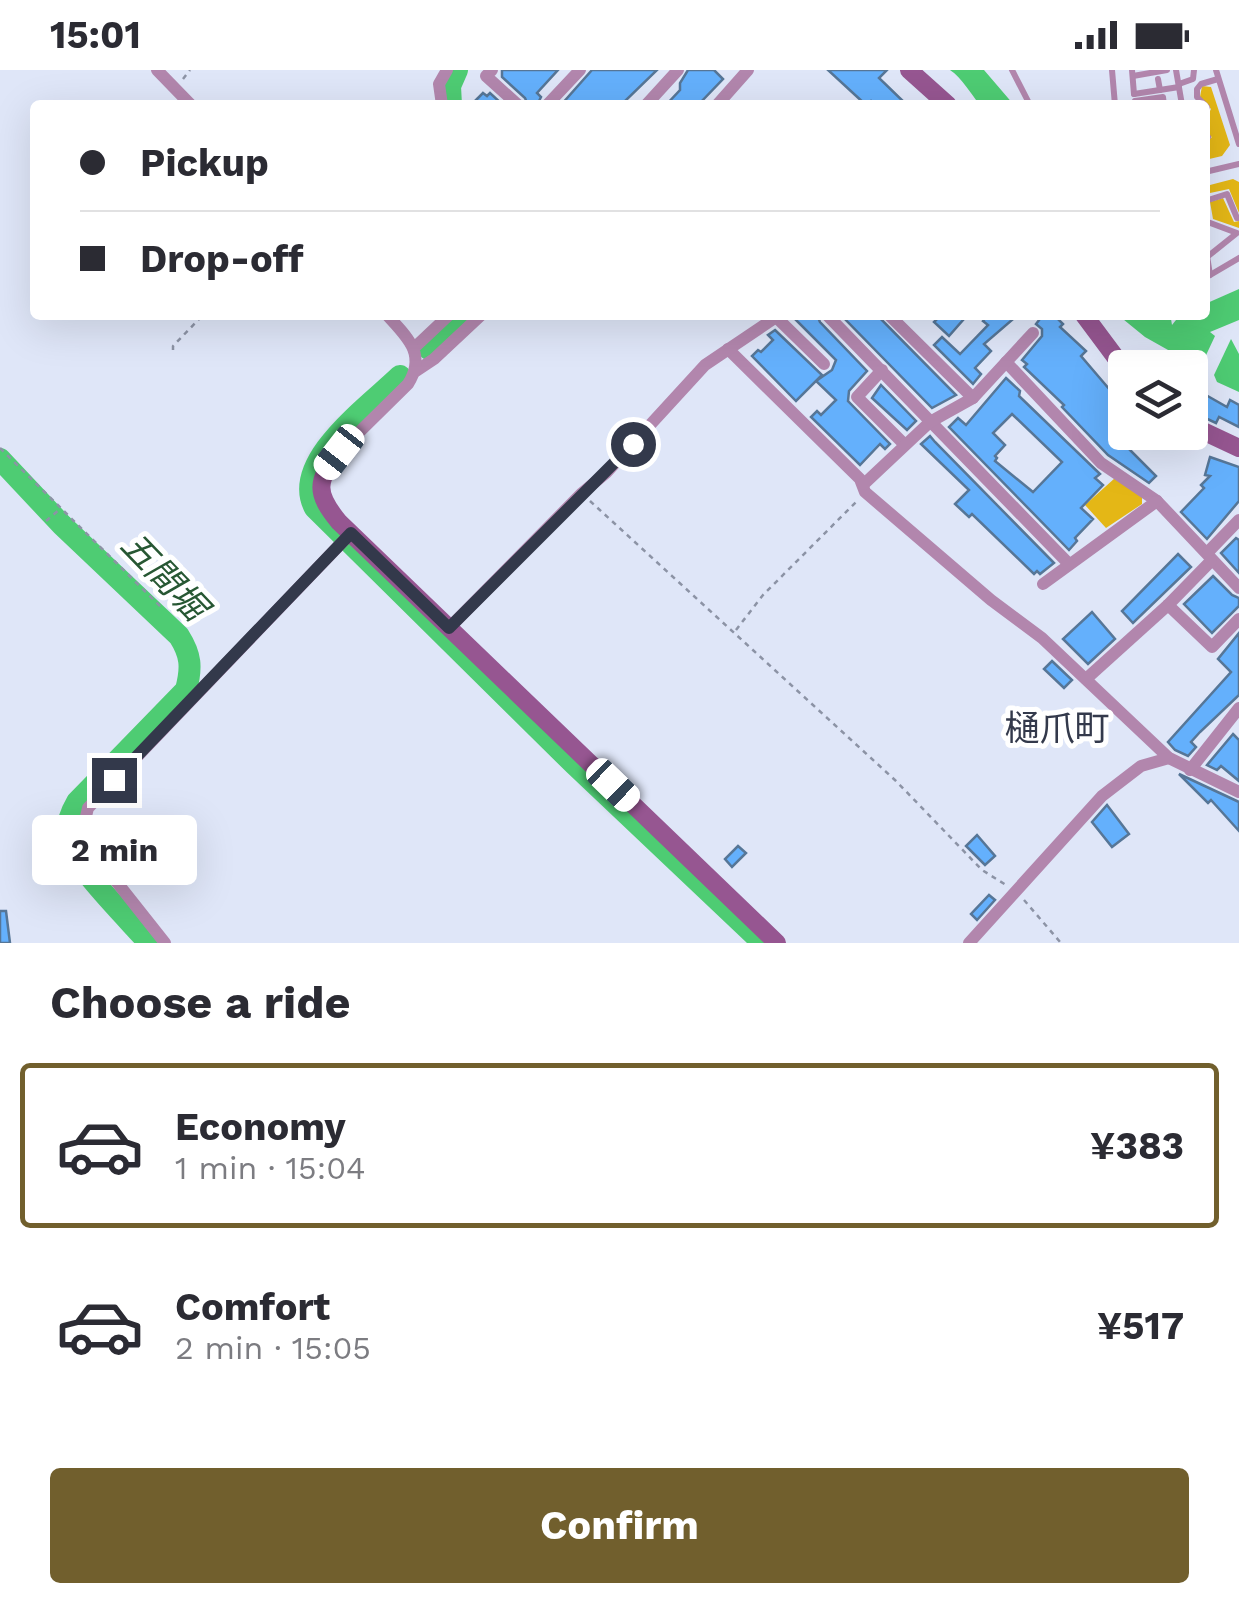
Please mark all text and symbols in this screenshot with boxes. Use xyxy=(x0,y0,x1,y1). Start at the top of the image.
text: 15:01 xyxy=(50,13,141,57)
text: Pickup xyxy=(140,141,269,185)
text: Drop-off xyxy=(140,237,304,281)
map controls xyxy=(1108,350,1208,450)
button: layers xyxy=(1108,350,1208,450)
car xyxy=(309,419,369,485)
route start xyxy=(611,422,656,467)
water label: 五間堀 xyxy=(112,524,219,632)
district label: 樋爪町 xyxy=(1004,707,1110,749)
car xyxy=(581,753,645,817)
route end xyxy=(92,758,137,803)
callout: 2 min xyxy=(32,815,196,885)
text: 2 min xyxy=(71,831,158,869)
text: Choose a ride xyxy=(50,976,350,1029)
icon: car xyxy=(55,1101,145,1191)
text: Economy xyxy=(175,1105,346,1149)
text: ¥383 xyxy=(1090,1124,1184,1168)
text: 1 min · 15:04 xyxy=(175,1149,366,1187)
icon: car xyxy=(55,1281,145,1371)
text: Comfort xyxy=(175,1285,330,1329)
text: ¥517 xyxy=(1097,1304,1184,1348)
text: 2 min · 15:05 xyxy=(175,1329,371,1367)
button: Confirm xyxy=(50,1468,1189,1583)

